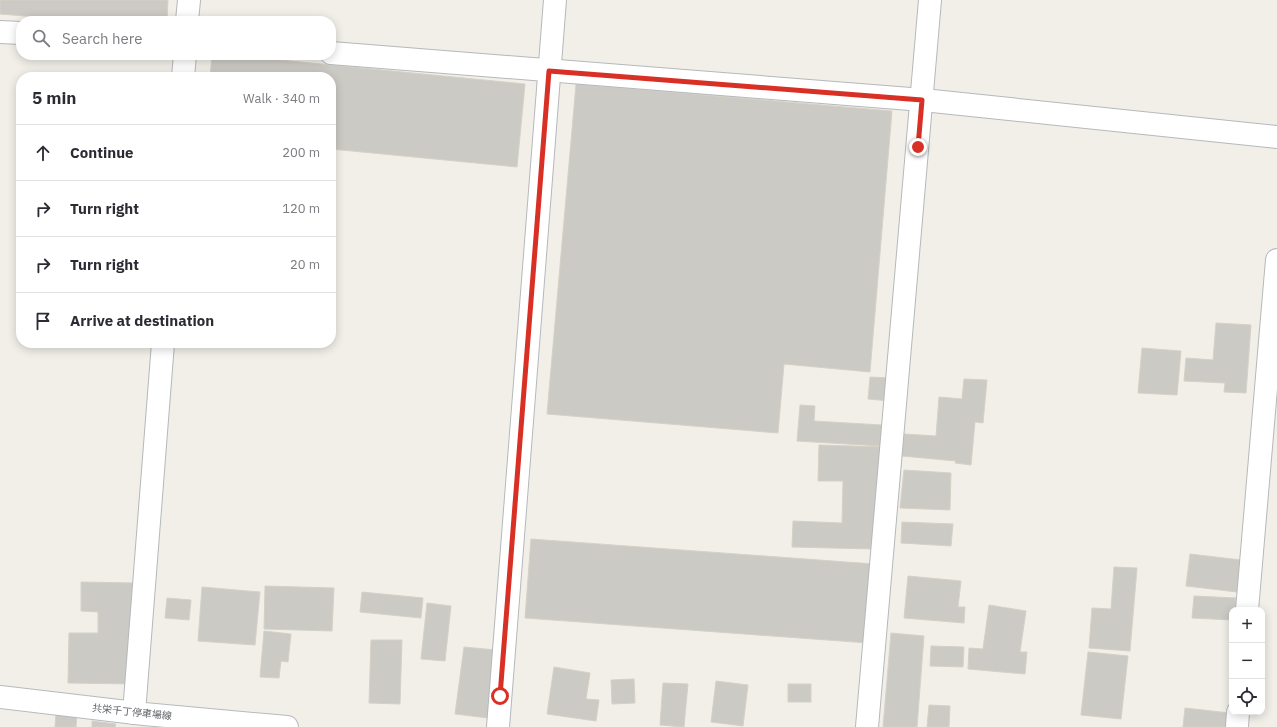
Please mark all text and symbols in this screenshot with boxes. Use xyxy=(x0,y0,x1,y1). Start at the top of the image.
search box xyxy=(16,16,336,60)
icon: search xyxy=(30,27,52,49)
text: Search here xyxy=(62,29,142,48)
text: 5 min xyxy=(32,87,76,109)
text: Walk · 340 m xyxy=(243,90,320,107)
route end xyxy=(909,138,927,156)
icon: ahead xyxy=(32,142,54,164)
text: Continue xyxy=(70,143,134,162)
text: 200 m xyxy=(282,144,320,161)
icon: right xyxy=(32,198,54,220)
text: Turn right xyxy=(70,199,139,218)
text: 120 m xyxy=(282,200,320,217)
icon: right xyxy=(32,254,54,276)
text: Turn right xyxy=(70,255,139,274)
text: 20 m xyxy=(290,256,320,273)
icon: arrive xyxy=(32,310,54,332)
text: Arrive at destination xyxy=(70,311,214,330)
map controls xyxy=(1229,607,1265,715)
button: + xyxy=(1229,607,1265,643)
button: − xyxy=(1229,643,1265,679)
button: locate xyxy=(1229,679,1265,715)
route start xyxy=(491,687,509,705)
street label: 共栄千丁停車場線 xyxy=(92,701,172,723)

